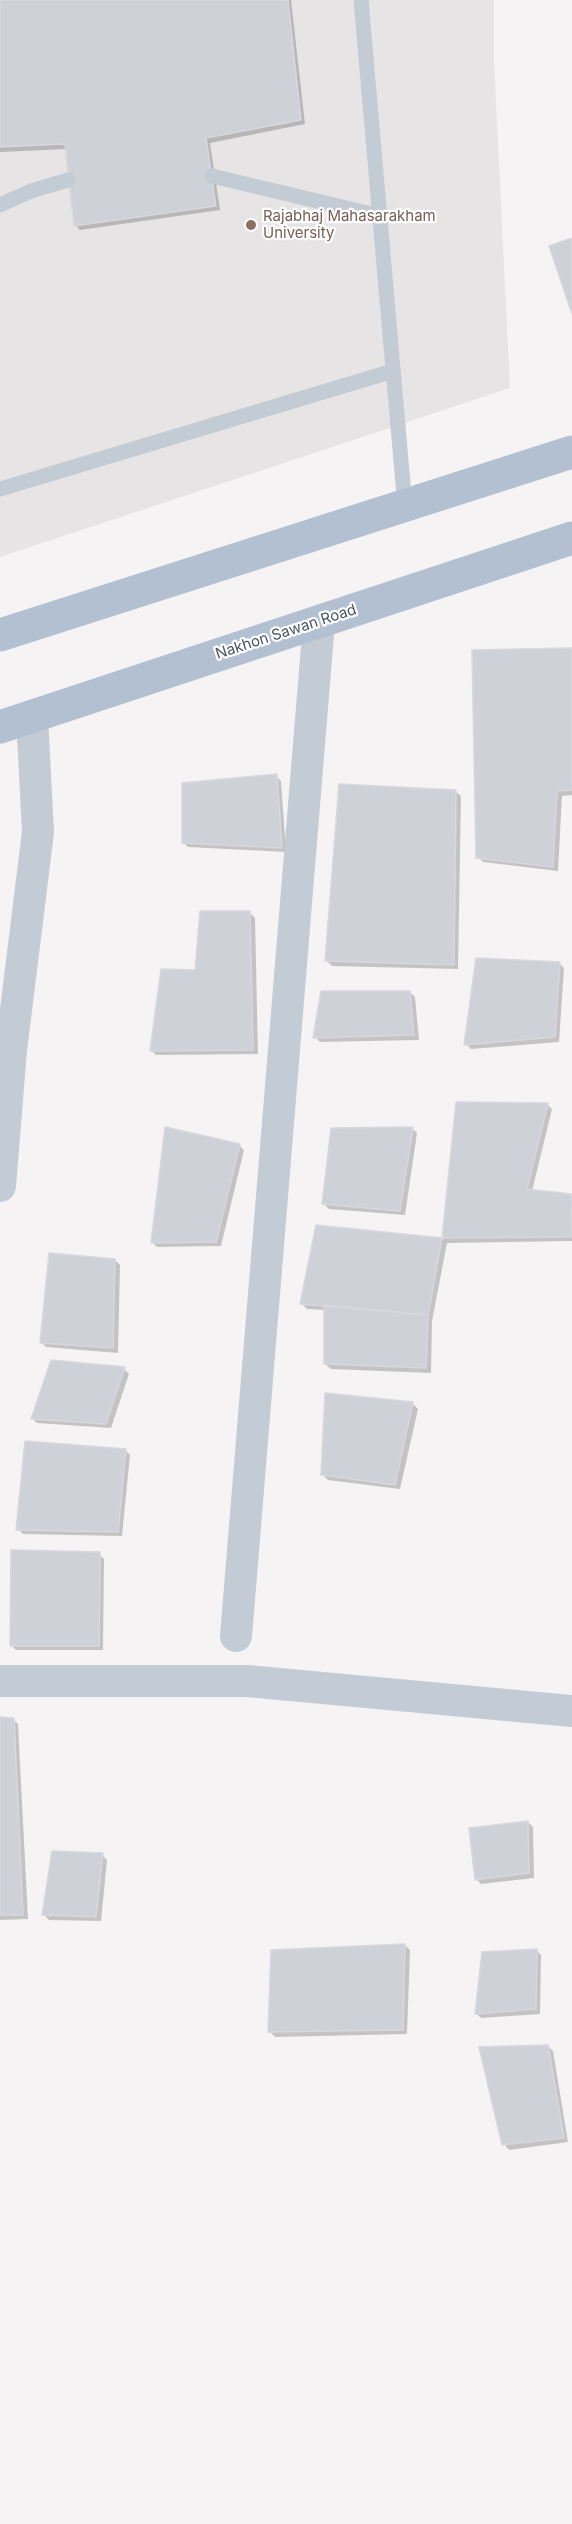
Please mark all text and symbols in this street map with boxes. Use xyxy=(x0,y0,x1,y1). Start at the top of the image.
place label: Rajabhaj Mahasarakham University xyxy=(263,207,436,242)
marker: Rajabhaj Mahasarakham University xyxy=(244,218,258,232)
street label: Nakhon Sawan Road xyxy=(213,601,359,663)

